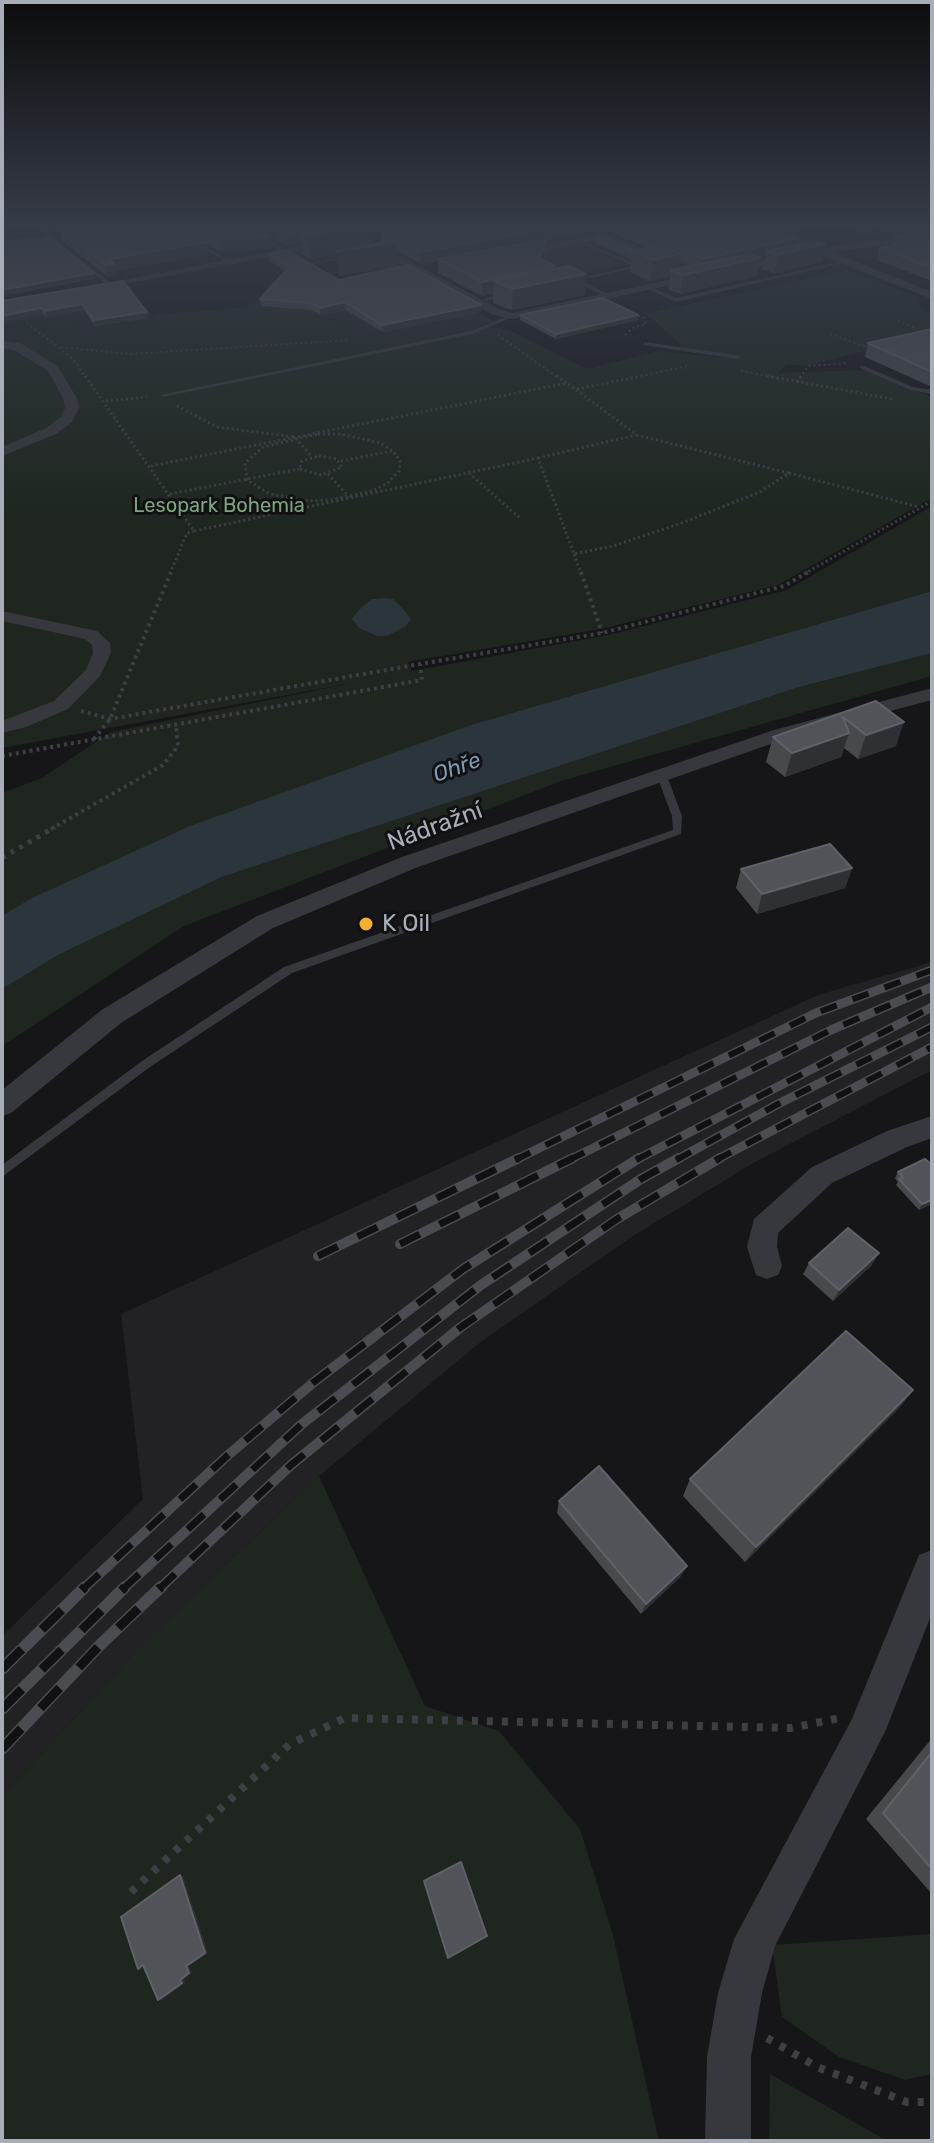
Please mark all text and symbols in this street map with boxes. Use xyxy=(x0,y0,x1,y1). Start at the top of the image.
park label: Lesopark Bohemia xyxy=(133,494,305,518)
water label: Ohře xyxy=(430,747,484,789)
street label: Nádražní xyxy=(384,797,486,857)
place label: K Oil xyxy=(382,910,430,938)
marker: K Oil xyxy=(357,915,375,933)

